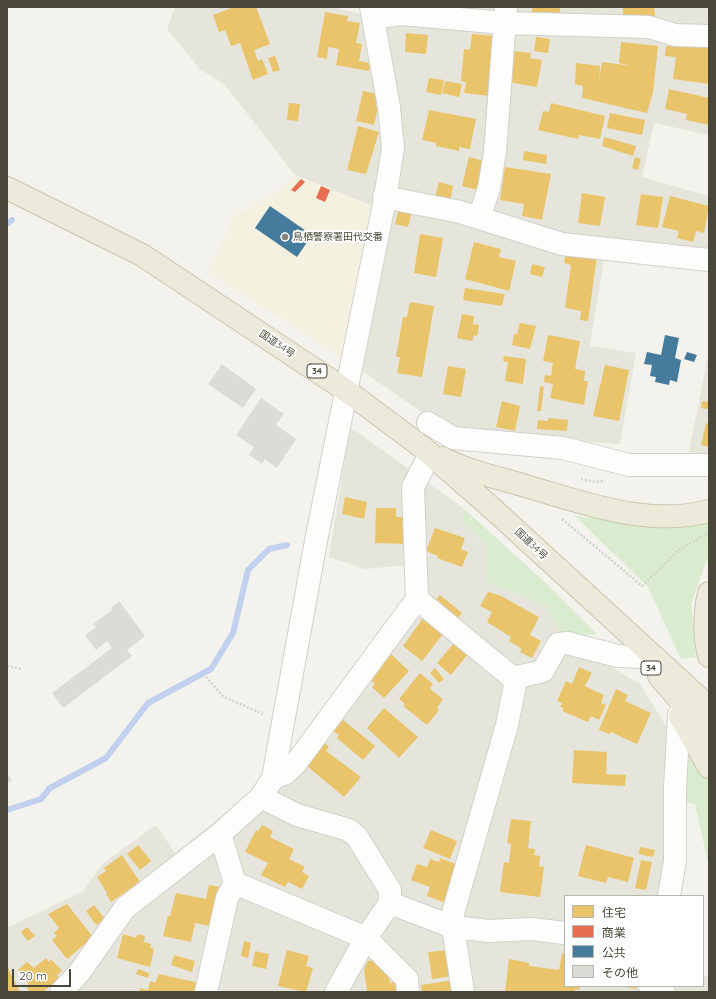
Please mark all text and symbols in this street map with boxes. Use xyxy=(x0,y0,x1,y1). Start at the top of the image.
place label: 鳥栖警察署田代交番 xyxy=(293,231,383,243)
marker: 鳥栖警察署田代交番 xyxy=(280,232,290,242)
street label: 国道34号 xyxy=(257,328,297,360)
road number: 34 xyxy=(307,364,327,378)
street label: 国道34号 xyxy=(512,526,550,562)
road number: 34 xyxy=(641,661,661,675)
legend xyxy=(564,895,704,987)
text: 住宅 xyxy=(602,905,626,920)
text: 商業 xyxy=(602,925,626,940)
text: 公共 xyxy=(602,945,626,960)
scale bar xyxy=(14,961,73,987)
text: その他 xyxy=(602,965,638,980)
text: 20 m xyxy=(19,968,47,983)

